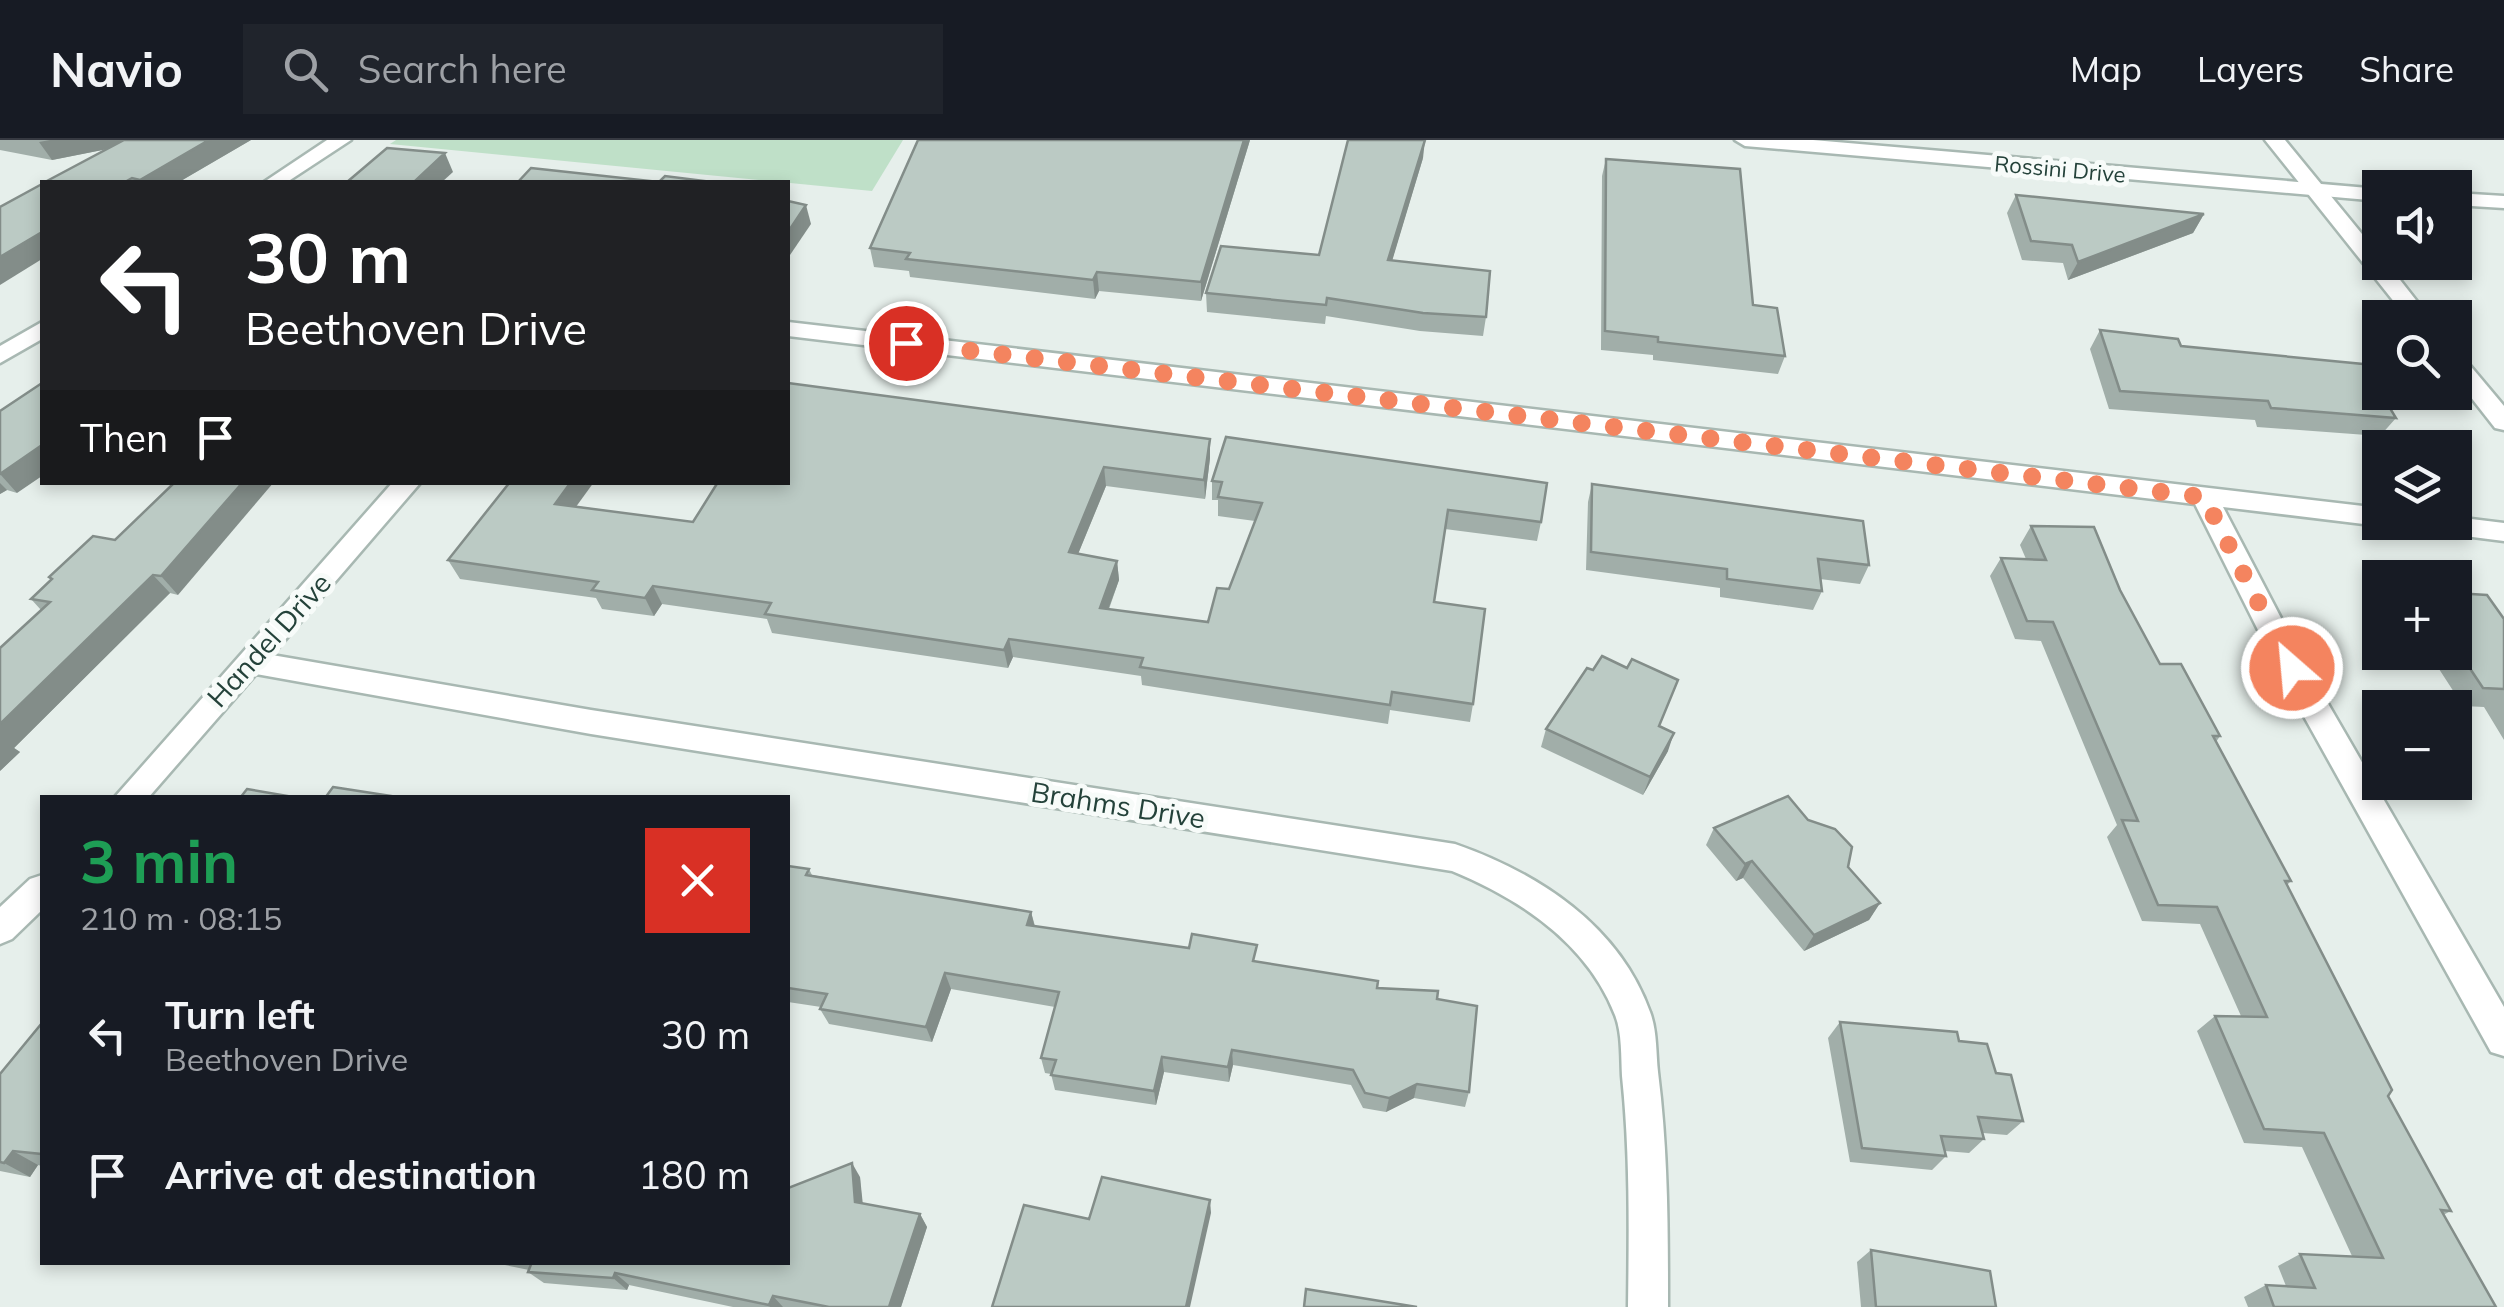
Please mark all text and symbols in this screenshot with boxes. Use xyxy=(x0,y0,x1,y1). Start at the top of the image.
search box xyxy=(243,24,943,114)
text: Navio xyxy=(50,39,183,99)
icon: search xyxy=(278,42,333,97)
text: Search here xyxy=(358,45,567,93)
text: Map xyxy=(2070,47,2142,91)
text: Layers xyxy=(2197,47,2304,91)
text: Share xyxy=(2359,47,2454,91)
street label: Rossini Drive xyxy=(1993,149,2127,189)
map controls xyxy=(2362,170,2472,800)
button: sound xyxy=(2362,170,2472,280)
text: 30 m xyxy=(245,213,411,301)
icon: left xyxy=(80,220,210,350)
text: Beethoven Drive xyxy=(245,300,587,356)
button: search xyxy=(2362,300,2472,410)
pin xyxy=(864,301,949,386)
icon: arrive xyxy=(879,316,934,371)
icon: arrive xyxy=(188,410,243,465)
text: Then xyxy=(80,414,168,462)
button: layers xyxy=(2362,430,2472,540)
button: + xyxy=(2362,560,2472,670)
street label: Handel Drive xyxy=(199,565,338,714)
position arrow xyxy=(2240,616,2344,720)
button: − xyxy=(2362,690,2472,800)
street label: Brahms Drive xyxy=(1029,773,1208,836)
text: 3 min xyxy=(80,823,238,898)
button: close xyxy=(645,828,750,933)
text: 210 m · 08:15 xyxy=(80,898,282,938)
text: Turn left xyxy=(165,991,315,1039)
icon: left xyxy=(80,1008,135,1063)
text: 30 m xyxy=(661,1011,750,1059)
text: Beethoven Drive xyxy=(165,1039,408,1079)
icon: arrive xyxy=(80,1148,135,1203)
text: Arrive at destination xyxy=(165,1151,537,1199)
text: 180 m xyxy=(638,1151,750,1199)

